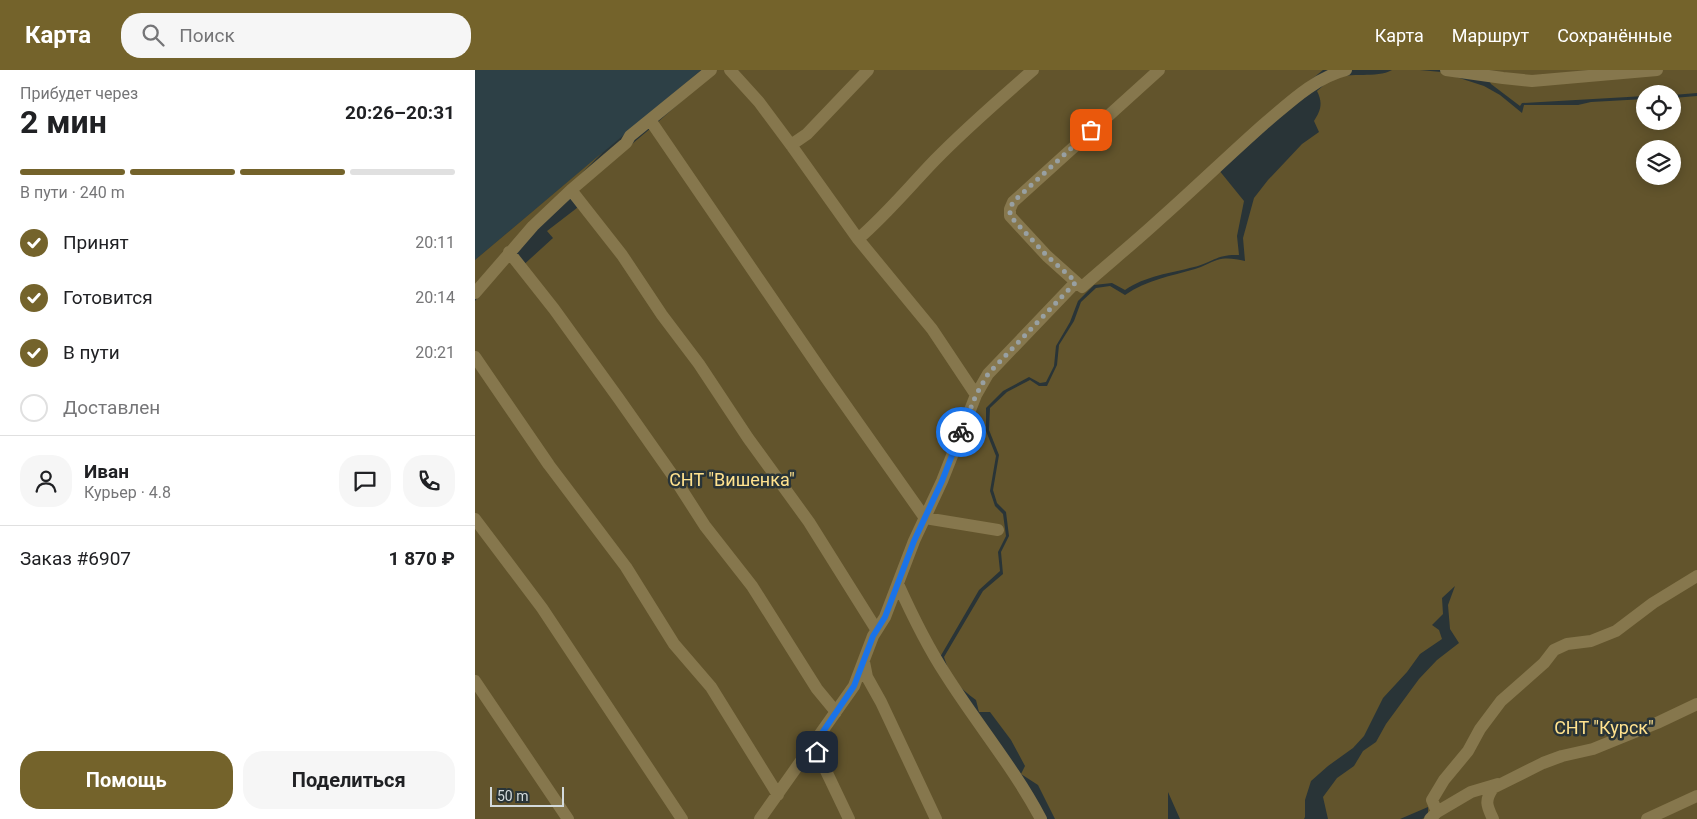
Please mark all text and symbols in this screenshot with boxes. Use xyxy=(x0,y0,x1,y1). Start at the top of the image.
search box xyxy=(121,13,471,58)
text: Карта xyxy=(25,21,91,49)
icon: search xyxy=(139,21,167,49)
text: Поиск xyxy=(179,24,235,47)
text: Карта xyxy=(1375,25,1424,46)
text: Маршрут xyxy=(1452,25,1529,46)
text: Сохранённые xyxy=(1557,25,1672,46)
text: Прибудет через xyxy=(20,84,138,103)
map controls xyxy=(1636,85,1681,185)
button: locate xyxy=(1636,85,1681,130)
text: 20:26–20:31 xyxy=(345,101,455,124)
text: 2 мин xyxy=(20,103,107,141)
pin xyxy=(1070,109,1112,151)
icon: bag xyxy=(1077,116,1105,144)
button: layers xyxy=(1636,140,1681,185)
text: В пути · 240 m xyxy=(20,183,125,202)
icon: check xyxy=(20,229,48,257)
text: Принят xyxy=(63,231,129,254)
text: 20:11 xyxy=(415,233,455,252)
icon: check xyxy=(20,284,48,312)
text: Готовится xyxy=(63,286,153,309)
text: 20:14 xyxy=(415,288,455,307)
icon: check xyxy=(20,339,48,367)
text: В пути xyxy=(63,341,120,364)
text: 20:21 xyxy=(415,343,455,362)
text: Доставлен xyxy=(63,396,160,419)
courier xyxy=(936,407,986,457)
icon: bike xyxy=(947,418,975,446)
button: person xyxy=(20,455,72,507)
button: chat xyxy=(339,455,391,507)
button: phone xyxy=(403,455,455,507)
text: Иван xyxy=(84,460,129,483)
park label: СНТ "Вишенка" xyxy=(669,469,795,490)
text: Курьер · 4.8 xyxy=(84,483,171,502)
text: Заказ #6907 xyxy=(20,547,131,570)
text: 1 870 ₽ xyxy=(389,547,455,570)
park label: СНТ "Курск" xyxy=(1554,717,1654,738)
pin xyxy=(796,731,838,773)
icon: home xyxy=(803,738,831,766)
button: Помощь xyxy=(20,751,233,809)
button: Поделиться xyxy=(243,751,455,809)
scale bar xyxy=(490,784,564,807)
text: 50 m xyxy=(497,788,529,804)

